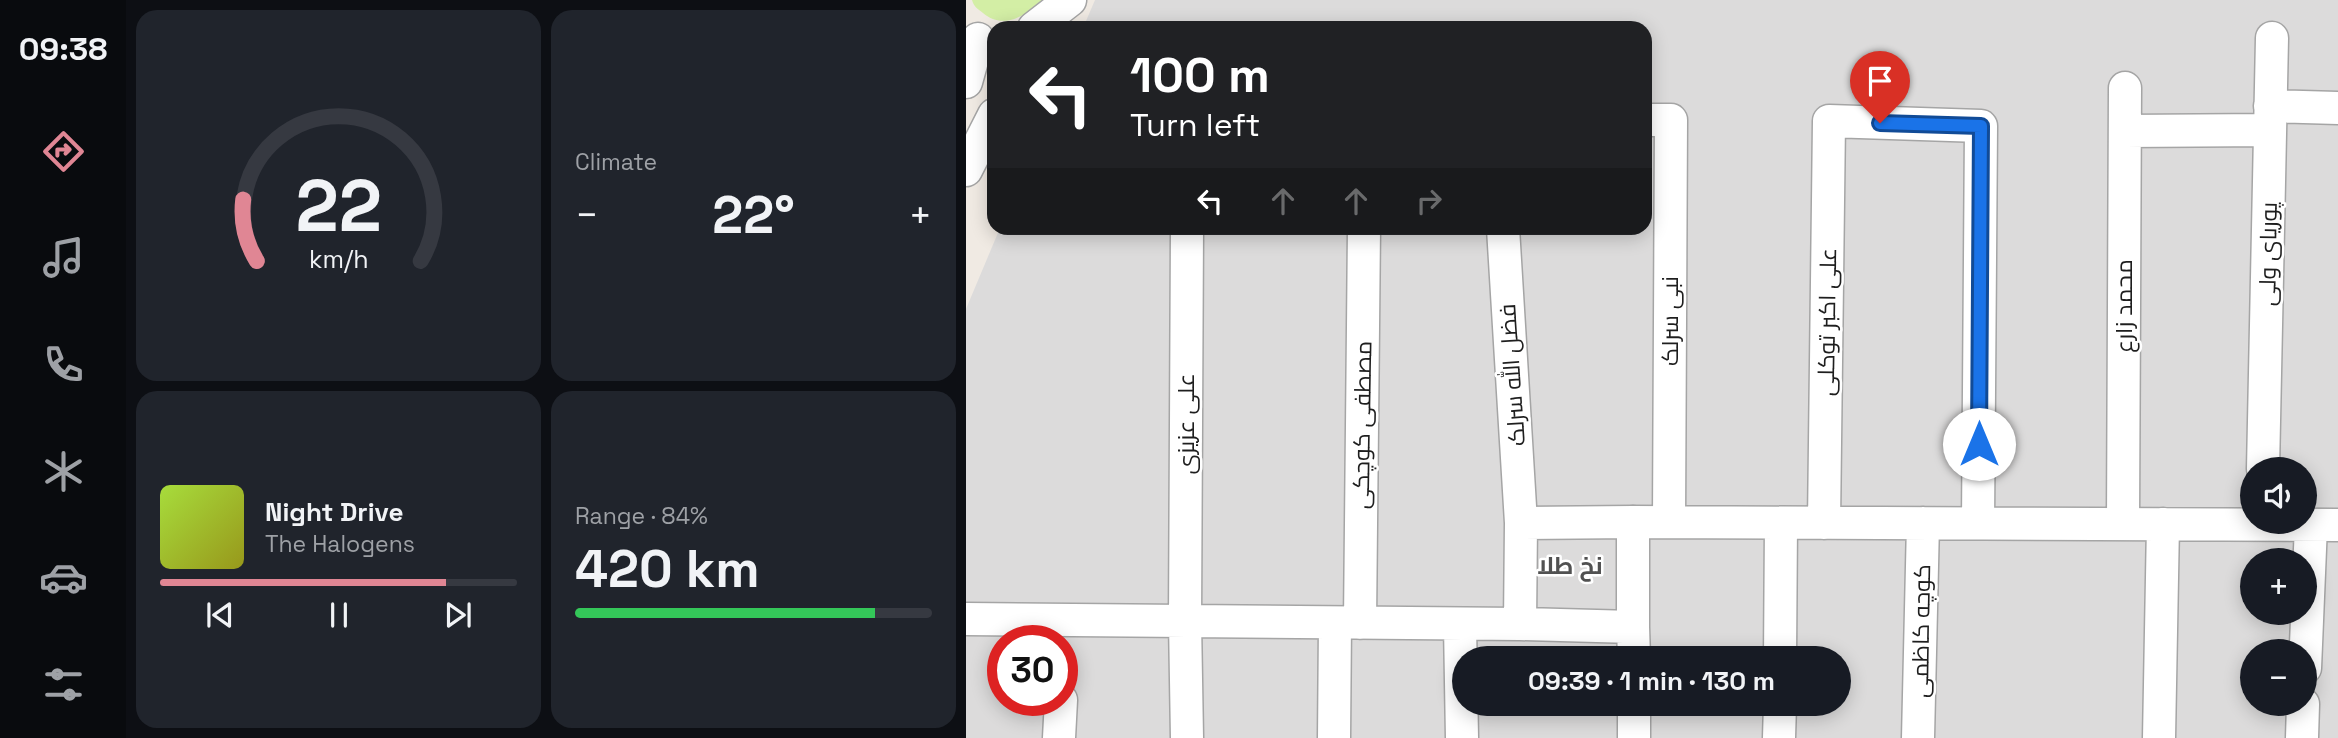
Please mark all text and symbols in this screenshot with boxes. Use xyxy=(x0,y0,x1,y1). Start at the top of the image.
text: 09:38 xyxy=(19,29,107,69)
text: 100 m xyxy=(1130,44,1270,106)
icon: left xyxy=(1015,49,1106,140)
pin xyxy=(1850,51,1910,123)
icon: arrive xyxy=(1861,62,1899,100)
text: Turn left xyxy=(1130,105,1260,145)
icon: directions xyxy=(39,127,88,176)
text: Climate xyxy=(575,147,657,177)
text: 22 xyxy=(295,160,382,253)
text: 22° xyxy=(712,182,795,248)
icon: left xyxy=(1191,182,1229,220)
icon: ahead xyxy=(1264,182,1302,220)
icon: ahead xyxy=(1337,182,1375,220)
icon: right xyxy=(1410,182,1448,220)
text: − xyxy=(575,191,599,239)
text: + xyxy=(908,191,932,239)
street label: پوریای ولی xyxy=(2252,202,2284,306)
icon: music xyxy=(39,233,88,282)
text: km/h xyxy=(309,243,368,275)
street label: علی اکبر توکلی xyxy=(1811,248,1843,396)
street label: محمد زارع xyxy=(2109,259,2140,353)
street label: نبی سرلک xyxy=(1655,276,1685,366)
street label: فضل الله سرلک xyxy=(1492,303,1532,447)
icon: phone xyxy=(39,340,88,389)
street label: مصطفی کوچکی xyxy=(1346,341,1378,509)
street label: علی عزیزی xyxy=(1171,373,1201,475)
position arrow xyxy=(1942,407,2016,481)
icon: climate xyxy=(39,447,88,496)
map controls xyxy=(2240,457,2317,716)
button: sound xyxy=(2240,457,2317,534)
text: Night Drive xyxy=(265,495,403,529)
text: Range · 84% xyxy=(575,501,708,531)
text: The Halogens xyxy=(265,529,415,559)
text: 420 km xyxy=(575,536,760,602)
button: + xyxy=(2240,548,2317,625)
district label: نخ طلا xyxy=(1537,550,1603,582)
icon: car xyxy=(39,553,88,602)
street label: کوچه کاظمی xyxy=(1905,564,1937,698)
icon: previous xyxy=(201,596,239,634)
icon: pause xyxy=(320,596,358,634)
icon: next xyxy=(439,596,477,634)
speed limit sign: 30 xyxy=(987,625,1078,716)
button: − xyxy=(2240,639,2317,716)
icon: filters xyxy=(39,660,88,709)
text: 09:39 · 1 min · 130 m xyxy=(1528,664,1775,698)

